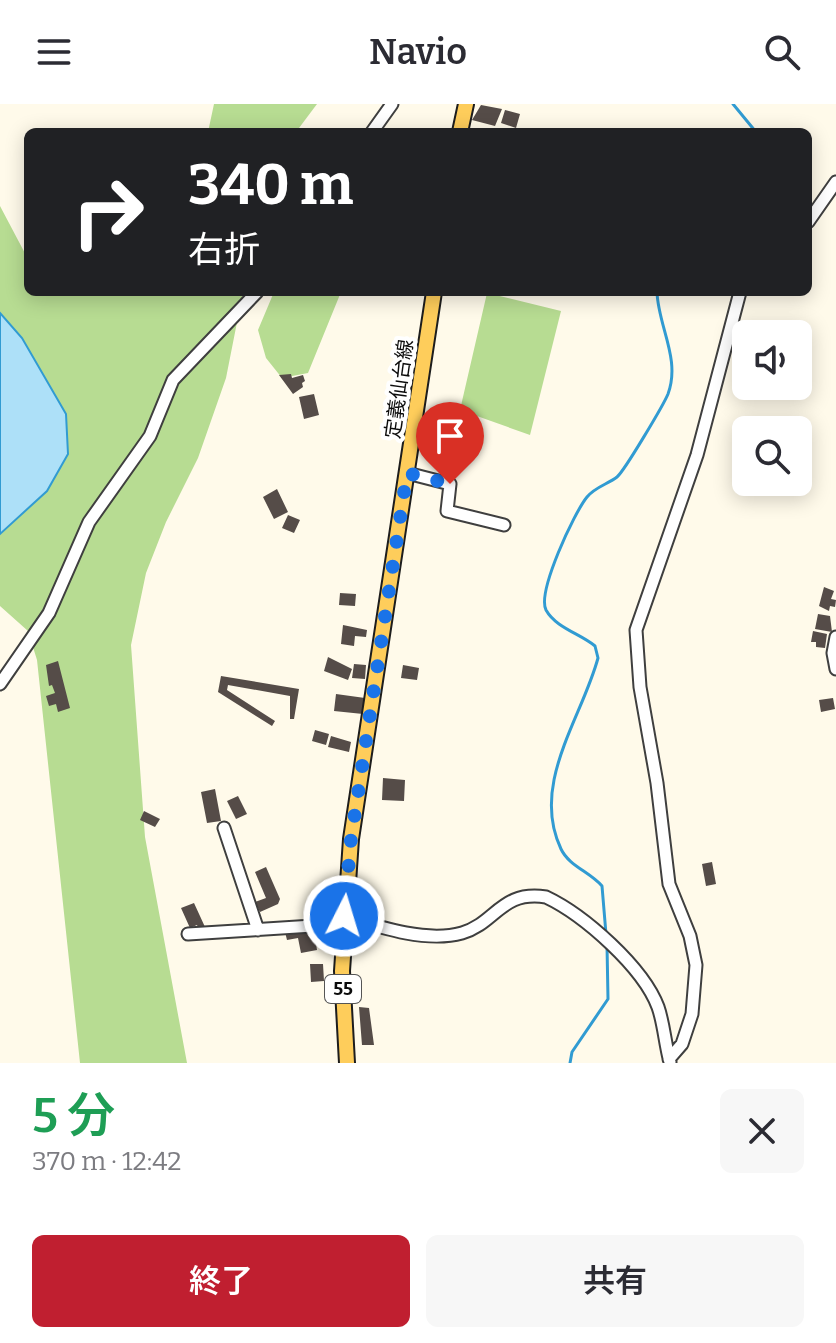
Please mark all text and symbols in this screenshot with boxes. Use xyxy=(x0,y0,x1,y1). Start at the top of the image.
icon: menu xyxy=(32,30,76,74)
text: Navio xyxy=(369,30,467,74)
icon: search xyxy=(760,30,804,74)
text: 340 m xyxy=(188,152,353,219)
icon: right xyxy=(56,160,160,264)
text: 右折 xyxy=(188,228,260,272)
map controls xyxy=(732,320,812,496)
button: sound xyxy=(732,320,812,400)
street label: 定義仙台線 xyxy=(380,338,418,440)
pin xyxy=(416,402,484,484)
icon: arrive xyxy=(428,414,472,458)
button: search xyxy=(732,416,812,496)
position arrow xyxy=(302,874,386,958)
road number: 55 xyxy=(325,975,361,1003)
text: 5 分 xyxy=(32,1087,115,1145)
button: close xyxy=(720,1089,804,1173)
text: 370 m · 12:42 xyxy=(32,1146,181,1177)
button: 終了 xyxy=(32,1235,410,1327)
button: 共有 xyxy=(426,1235,804,1327)

